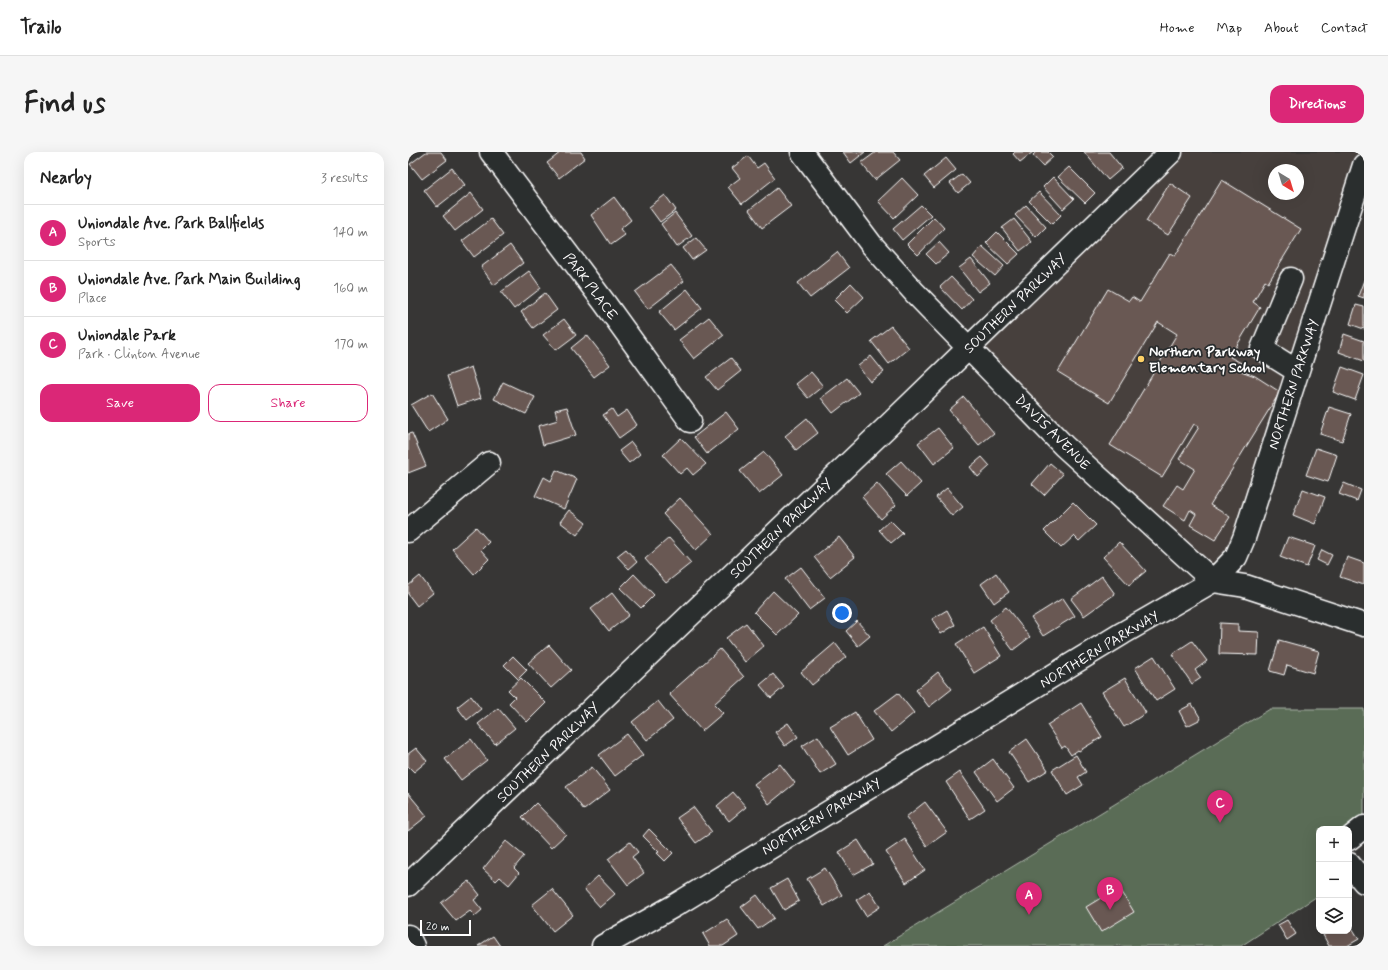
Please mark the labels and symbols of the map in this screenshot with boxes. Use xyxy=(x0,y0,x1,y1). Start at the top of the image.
north arrow xyxy=(1268,164,1304,200)
street label: PARK PLACE xyxy=(559,249,621,324)
street label: SOUTHERN PARKWAY xyxy=(960,250,1071,358)
street label: NORTHERN PARKWAY xyxy=(1264,317,1324,452)
place label: Northern Parkway Elementary School xyxy=(1149,343,1265,377)
marker: Northern Parkway Elementary School xyxy=(1136,354,1146,364)
street label: DAVIS AVENUE xyxy=(1011,391,1094,474)
street label: SOUTHERN PARKWAY xyxy=(726,475,837,583)
your location xyxy=(832,603,852,623)
street label: NORTHERN PARKWAY xyxy=(1037,607,1163,693)
street label: SOUTHERN PARKWAY xyxy=(493,699,604,807)
street label: NORTHERN PARKWAY xyxy=(759,774,885,860)
pin: C xyxy=(1207,790,1233,823)
pin: B xyxy=(1097,877,1123,910)
pin: A xyxy=(1016,882,1042,915)
scale bar xyxy=(420,918,471,937)

